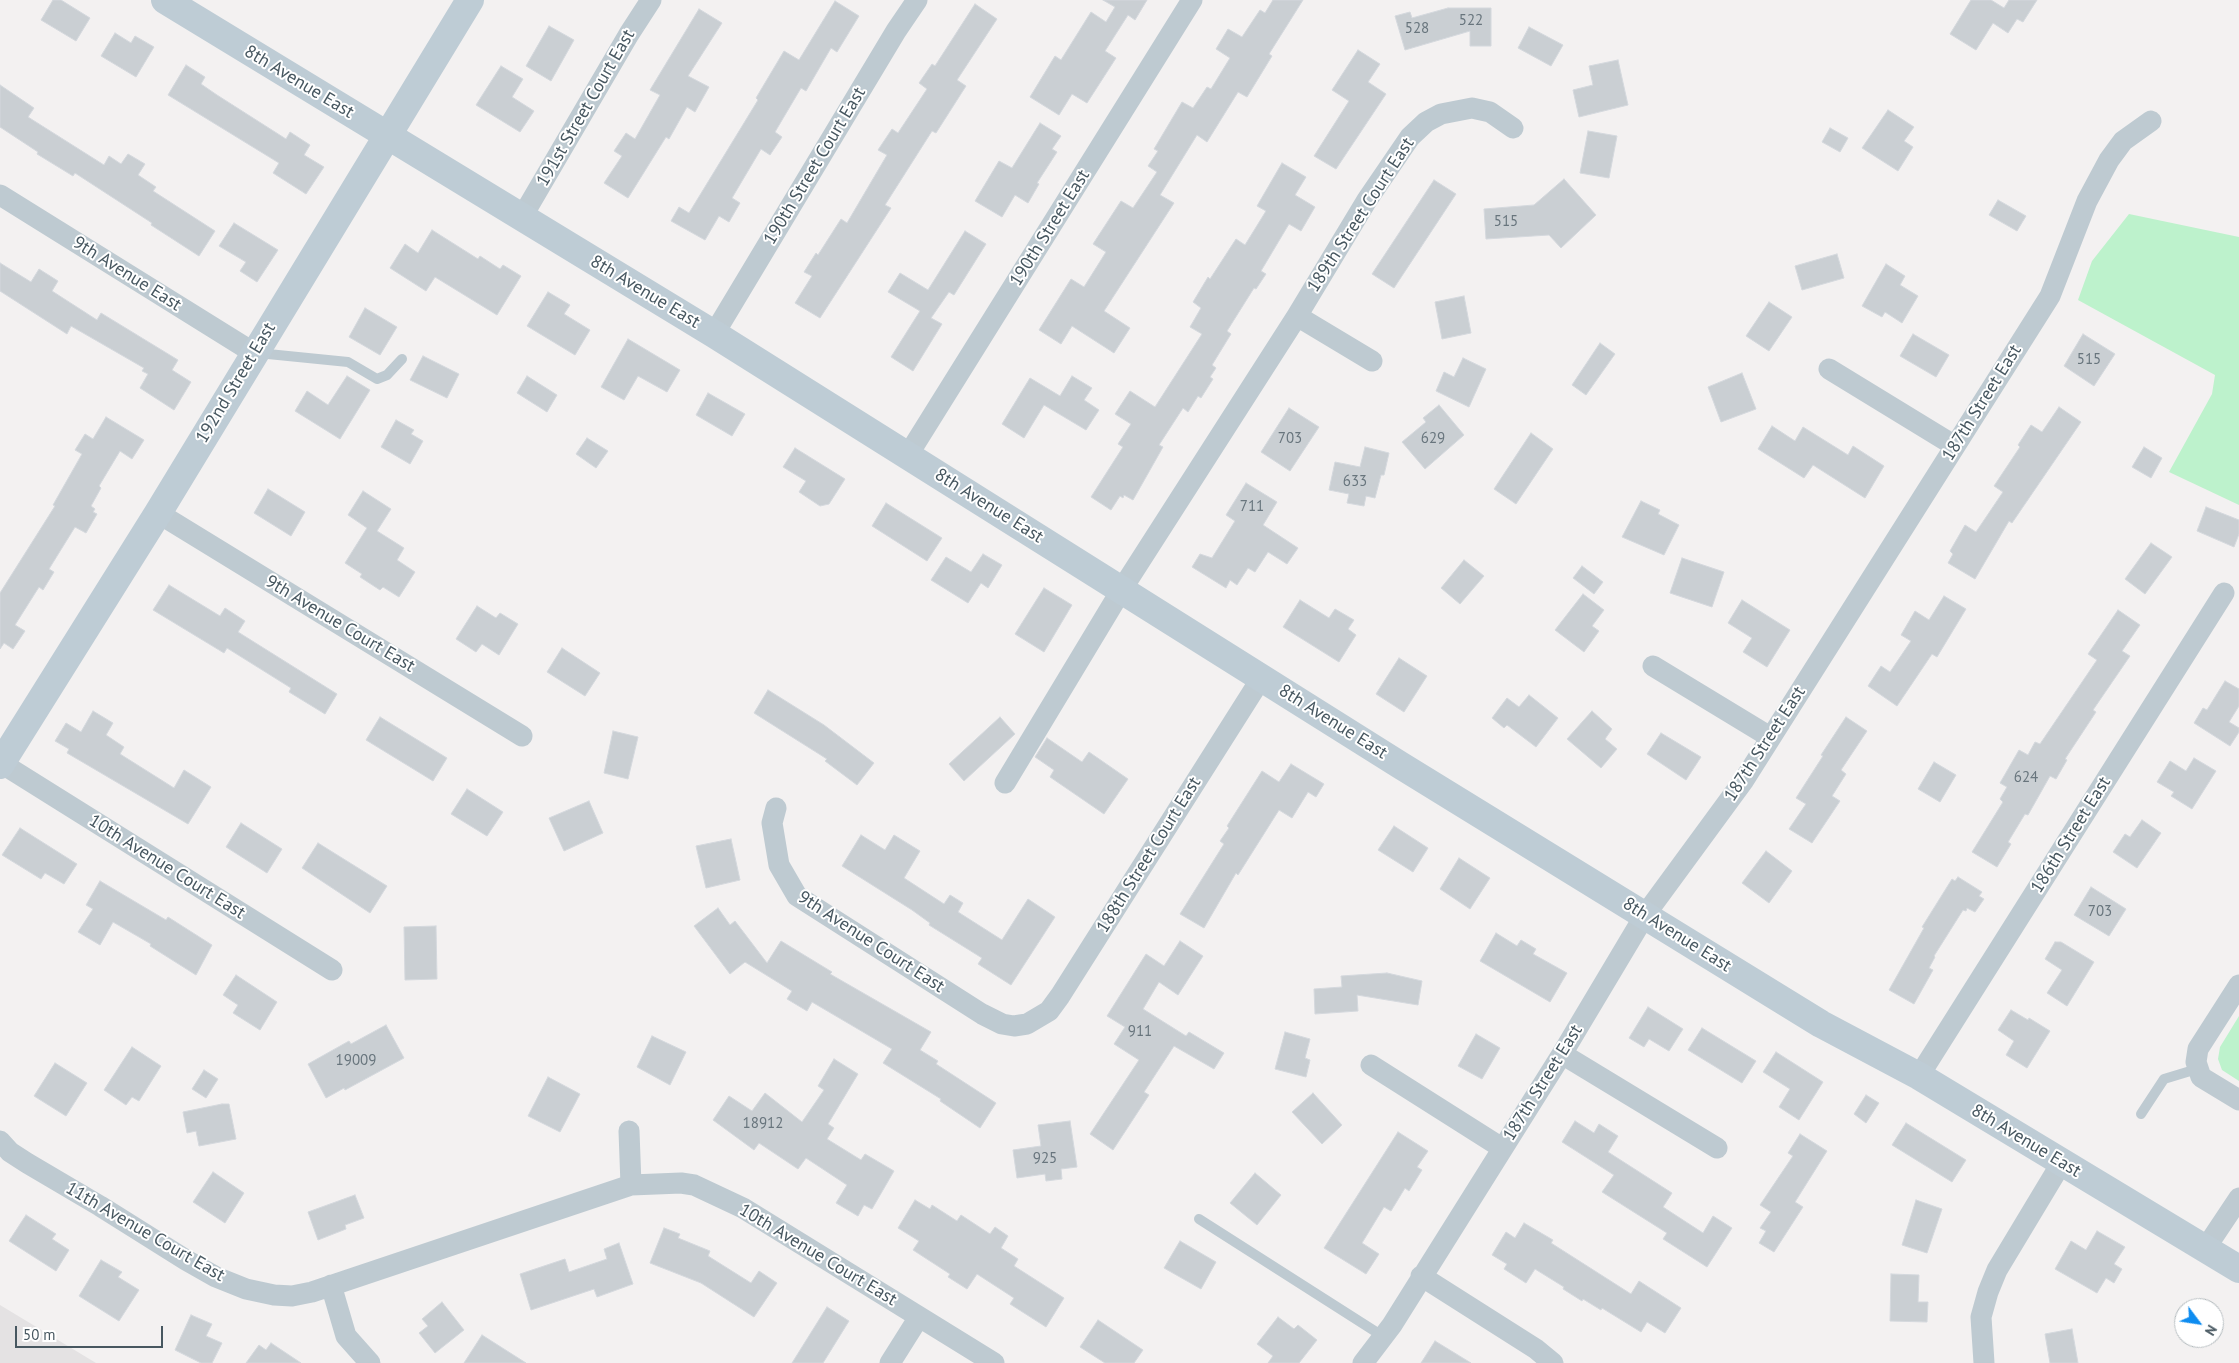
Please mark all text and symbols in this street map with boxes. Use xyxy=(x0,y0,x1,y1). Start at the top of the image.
house number: 522 xyxy=(1459,12,1483,30)
house number: 528 xyxy=(1405,20,1429,38)
street label: 191st Street Court East xyxy=(532,26,640,190)
street label: 8th Avenue East xyxy=(240,41,358,123)
street label: 190th Street Court East xyxy=(759,83,871,249)
street label: 189th Street Court East xyxy=(1303,134,1419,296)
street label: 190th Street East xyxy=(1006,166,1094,290)
house number: 515 xyxy=(1494,213,1518,231)
street label: 9th Avenue East xyxy=(69,232,185,316)
street label: 8th Avenue East xyxy=(586,251,704,333)
street label: 192nd Street East xyxy=(192,319,280,447)
street label: 187th Street East xyxy=(1938,341,2026,465)
house number: 515 xyxy=(2077,351,2101,369)
house number: 703 xyxy=(1278,430,1302,448)
house number: 629 xyxy=(1421,430,1445,448)
street label: 8th Avenue East xyxy=(931,464,1047,548)
house number: 633 xyxy=(1343,473,1367,491)
house number: 711 xyxy=(1240,498,1264,516)
street label: 9th Avenue Court East xyxy=(261,571,419,677)
street label: 8th Avenue East xyxy=(1275,680,1391,764)
street label: 187th Street East xyxy=(1720,682,1810,806)
house number: 624 xyxy=(2014,769,2038,787)
street label: 188th Street Court East xyxy=(1092,773,1206,937)
street label: 186th Street East xyxy=(2027,773,2115,897)
street label: 10th Avenue Court East xyxy=(85,810,249,924)
street label: 9th Avenue Court East xyxy=(794,887,948,997)
street label: 8th Avenue East xyxy=(1619,893,1735,977)
house number: 703 xyxy=(2088,903,2112,921)
street label: 187th Street East xyxy=(1499,1021,1587,1145)
house number: 911 xyxy=(1128,1023,1152,1041)
house number: 19009 xyxy=(336,1052,376,1070)
street label: 8th Avenue East xyxy=(1967,1100,2085,1182)
house number: 18912 xyxy=(743,1115,783,1133)
house number: 925 xyxy=(1033,1150,1057,1168)
street label: 11th Avenue Court East xyxy=(62,1178,228,1286)
street label: 10th Avenue Court East xyxy=(735,1199,901,1311)
north arrow xyxy=(2174,1298,2224,1348)
scale bar xyxy=(18,1316,165,1348)
text: N xyxy=(2201,1322,2221,1339)
text: 50 m xyxy=(23,1325,56,1344)

